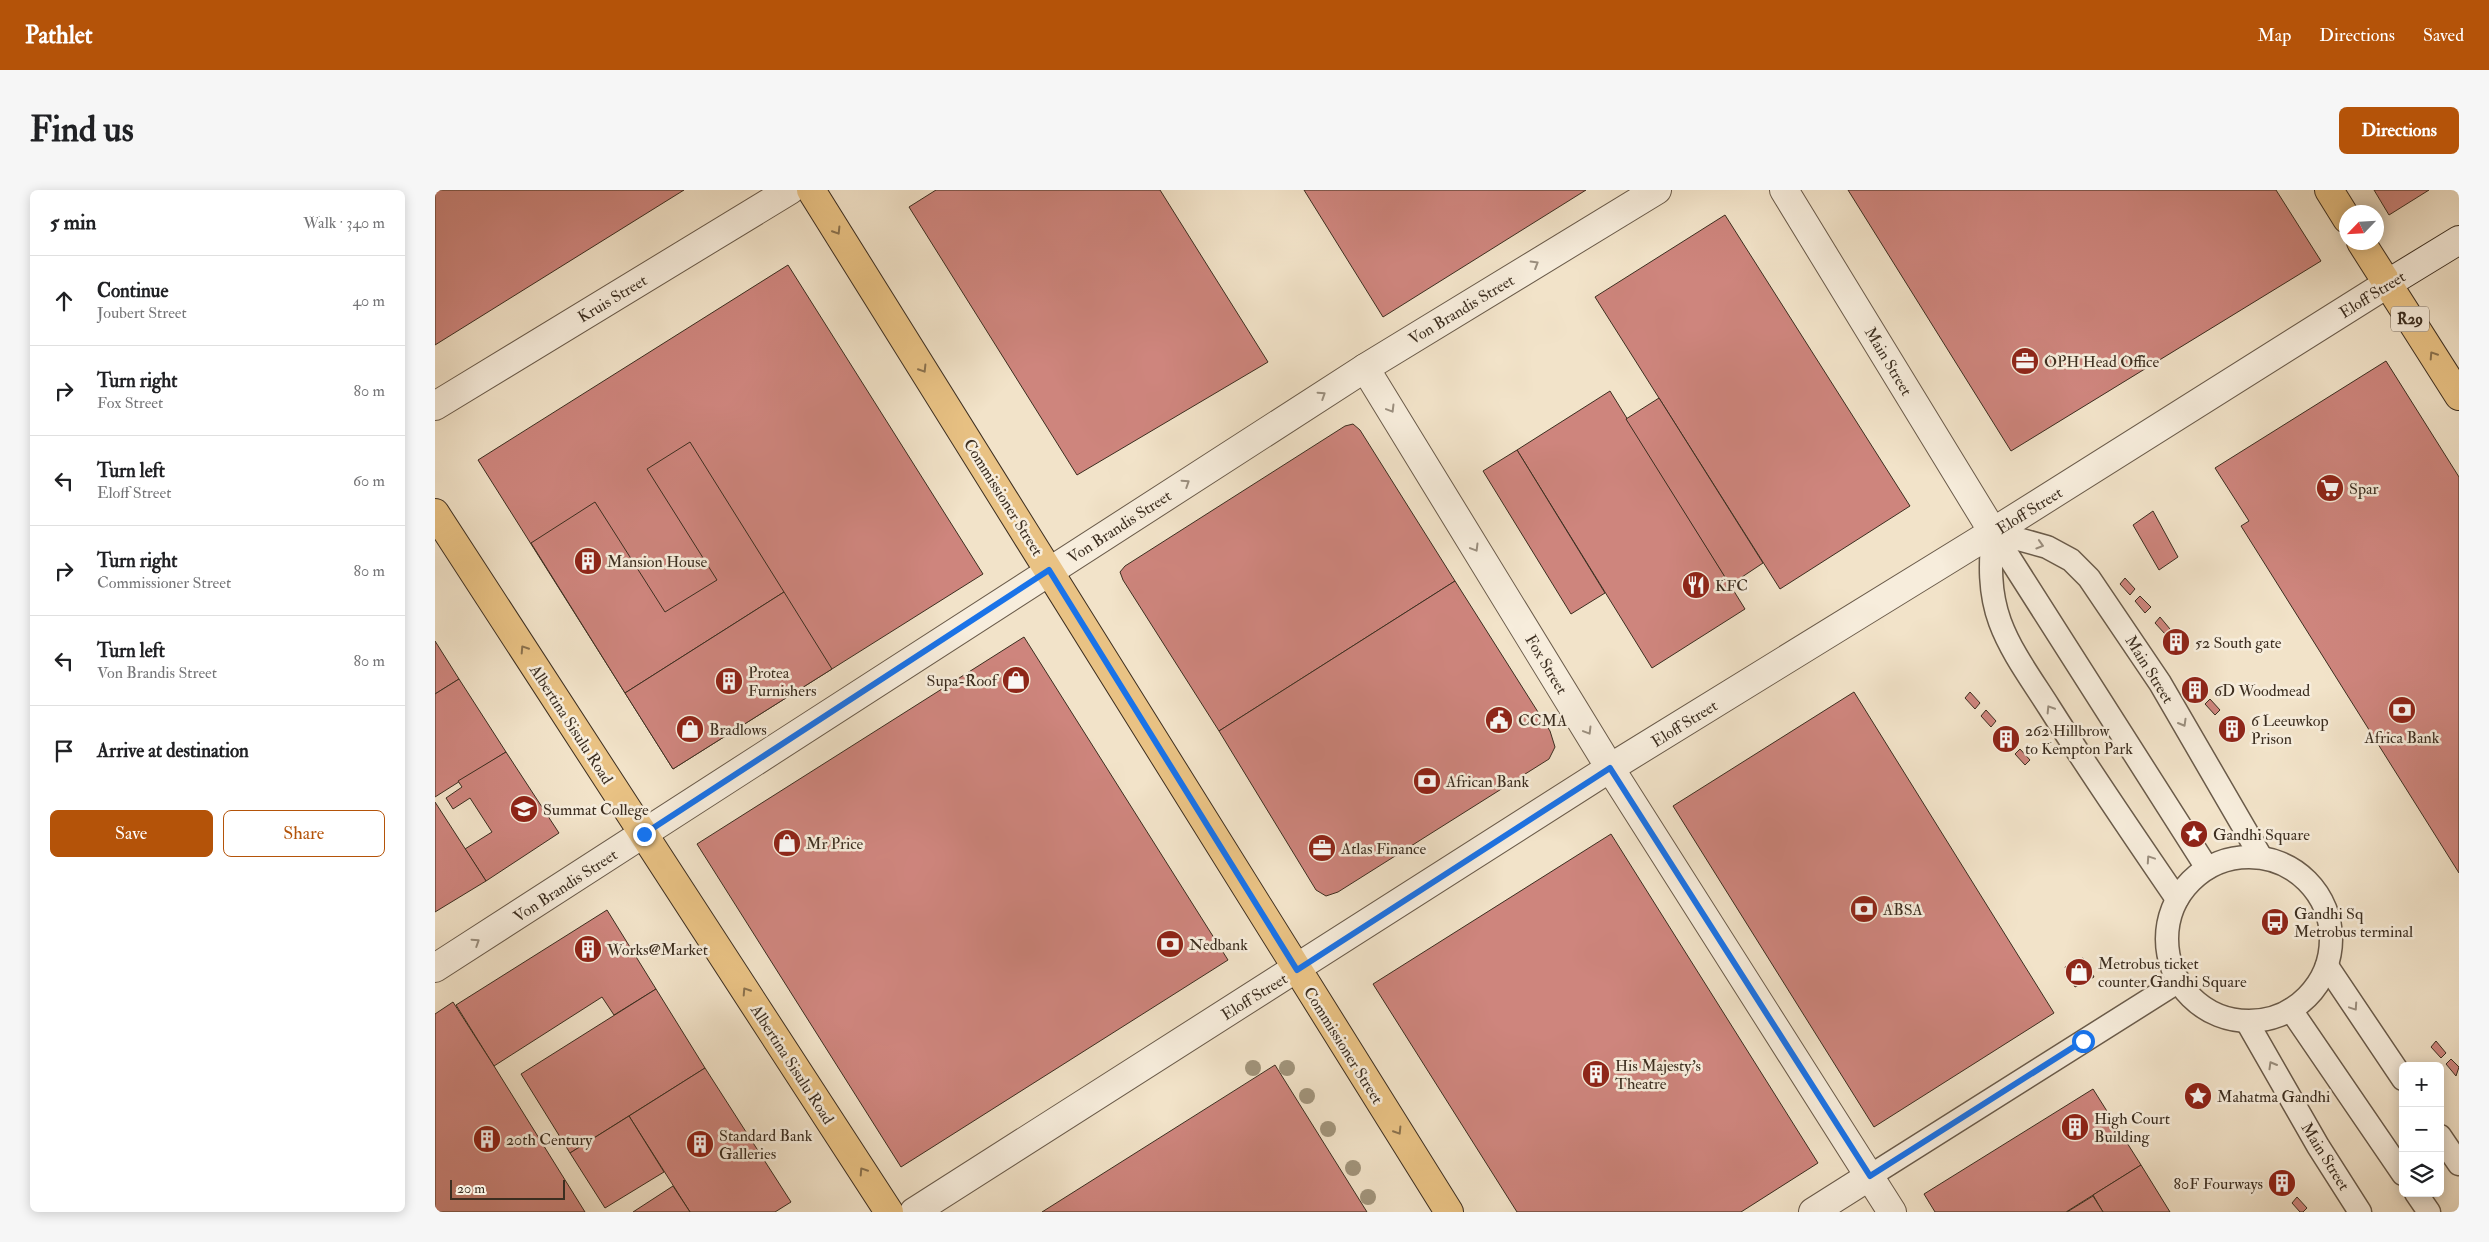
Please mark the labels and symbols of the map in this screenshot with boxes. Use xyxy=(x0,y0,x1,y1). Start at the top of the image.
north arrow xyxy=(2339,205,2384,250)
one-way arrow xyxy=(831,226,840,235)
one-way arrow xyxy=(1530,261,1539,271)
street label: Eloff Street xyxy=(2336,267,2409,323)
street label: Kruis Street xyxy=(574,270,651,327)
street label: Von Brandis Street xyxy=(1405,270,1518,349)
road number: R29 xyxy=(2391,306,2429,332)
street label: Main Street xyxy=(1860,324,1916,399)
office icon: OPH Head Office xyxy=(2010,346,2040,376)
one-way arrow xyxy=(2429,351,2439,360)
place label: OPH Head Office xyxy=(2044,352,2160,372)
one-way arrow xyxy=(917,364,927,373)
one-way arrow xyxy=(1317,392,1326,401)
one-way arrow xyxy=(1384,404,1394,413)
street label: Commissioner Street xyxy=(959,435,1047,560)
supermarket icon: Spar xyxy=(2315,473,2345,503)
place label: Spar xyxy=(2349,479,2379,500)
one-way arrow xyxy=(1180,480,1189,489)
street label: Eloff Street xyxy=(1993,483,2066,539)
street label: Von Brandis Street xyxy=(1064,486,1175,568)
one-way arrow xyxy=(2035,540,2044,550)
one-way arrow xyxy=(1469,542,1479,551)
building icon: Mansion House xyxy=(573,546,603,576)
place label: Mansion House xyxy=(607,552,708,572)
restaurant icon: KFC xyxy=(1681,570,1711,600)
place label: KFC xyxy=(1715,576,1748,596)
building icon: 52 South gate xyxy=(2161,627,2191,657)
street label: Fox Street xyxy=(1521,631,1572,698)
street label: Main Street xyxy=(2120,632,2178,707)
place label: 52 South gate xyxy=(2195,633,2282,653)
one-way arrow xyxy=(520,646,530,655)
street label: Albertina Sisulu Road xyxy=(525,660,617,788)
place label: Protea Furnishers xyxy=(748,663,816,701)
shop icon: Supa-Roof xyxy=(1001,665,1031,695)
building icon: Protea Furnishers xyxy=(714,666,744,696)
place label: Supa-Roof xyxy=(927,671,1000,692)
building icon: 6D Woodmead xyxy=(2180,675,2210,705)
place label: 6D Woodmead xyxy=(2214,681,2310,701)
bank icon: Africa Bank xyxy=(2387,695,2417,725)
street label: Eloff Street xyxy=(1648,696,1721,752)
public building icon: CCMA xyxy=(1484,705,1514,735)
one-way arrow xyxy=(2047,705,2057,714)
place label: CCMA xyxy=(1518,711,1567,731)
place label: 6 Leeuwkop Prison xyxy=(2251,711,2329,749)
shop icon: Bradlows xyxy=(675,714,705,744)
building icon: 6 Leeuwkop Prison xyxy=(2217,714,2247,744)
one-way arrow xyxy=(2176,717,2186,726)
place label: Bradlows xyxy=(709,720,767,740)
place label: 262 Hillbrow to Kempton Park xyxy=(2025,721,2133,760)
building icon: 262 Hillbrow to Kempton Park xyxy=(1991,724,2021,754)
one-way arrow xyxy=(1581,726,1591,735)
place label: Africa Bank xyxy=(2364,728,2440,748)
bank icon: African Bank xyxy=(1412,766,1442,796)
place label: African Bank xyxy=(1445,772,1529,792)
school or university icon: Summat College xyxy=(509,794,539,824)
place label: Summat College xyxy=(543,800,649,820)
place icon: Gandhi Square xyxy=(2179,819,2209,849)
route end xyxy=(633,823,656,846)
place label: Gandhi Square xyxy=(2213,825,2310,845)
shop icon: Mr Price xyxy=(772,828,802,858)
office icon: Atlas Finance xyxy=(1307,833,1337,863)
place label: Mr Price xyxy=(806,834,864,854)
place label: Atlas Finance xyxy=(1340,839,1427,859)
street label: Von Brandis Street xyxy=(510,845,621,927)
one-way arrow xyxy=(2147,855,2156,865)
bank icon: ABSA xyxy=(1849,894,1879,924)
place label: ABSA xyxy=(1882,900,1923,920)
place label: Gandhi Sq Metrobus terminal xyxy=(2294,904,2413,942)
bus stop icon: Gandhi Sq Metrobus terminal xyxy=(2260,907,2290,937)
bank icon: Nedbank xyxy=(1155,929,1185,959)
building icon: Works@Market xyxy=(573,934,603,964)
place label: Nedbank xyxy=(1189,935,1248,955)
one-way arrow xyxy=(470,939,480,948)
place label: Works@Market xyxy=(606,940,708,960)
place label: Metrobus ticket counter Gandhi Square xyxy=(2098,954,2247,992)
shop icon: Metrobus ticket counter Gandhi Square xyxy=(2064,957,2094,987)
street label: Eloff Street xyxy=(1218,969,1291,1025)
street label: Commissioner Street xyxy=(1299,983,1387,1108)
one-way arrow xyxy=(742,987,752,996)
street label: Albertina Sisulu Road xyxy=(746,1000,838,1128)
one-way arrow xyxy=(2348,1001,2357,1010)
route start xyxy=(2072,1030,2095,1053)
place label: His Majesty's Theatre xyxy=(1615,1056,1701,1094)
building icon: His Majesty's Theatre xyxy=(1581,1059,1611,1089)
one-way arrow xyxy=(2268,1062,2278,1071)
place icon: Mahatma Gandhi xyxy=(2183,1081,2213,1111)
place label: Mahatma Gandhi xyxy=(2217,1087,2330,1107)
place label: High Court Building xyxy=(2094,1109,2170,1147)
building icon: High Court Building xyxy=(2060,1112,2090,1142)
street label: Main Street xyxy=(2296,1119,2354,1194)
building icon: 20th Century xyxy=(472,1124,502,1154)
one-way arrow xyxy=(1392,1125,1402,1134)
place label: Standard Bank Galleries xyxy=(719,1126,813,1164)
building icon: Standard Bank Galleries xyxy=(685,1129,715,1159)
place label: 20th Century xyxy=(506,1130,593,1150)
one-way arrow xyxy=(860,1167,869,1177)
building icon: 80F Fourways xyxy=(2267,1168,2297,1198)
place label: 80F Fourways xyxy=(2174,1174,2263,1194)
scale bar xyxy=(450,1177,565,1200)

